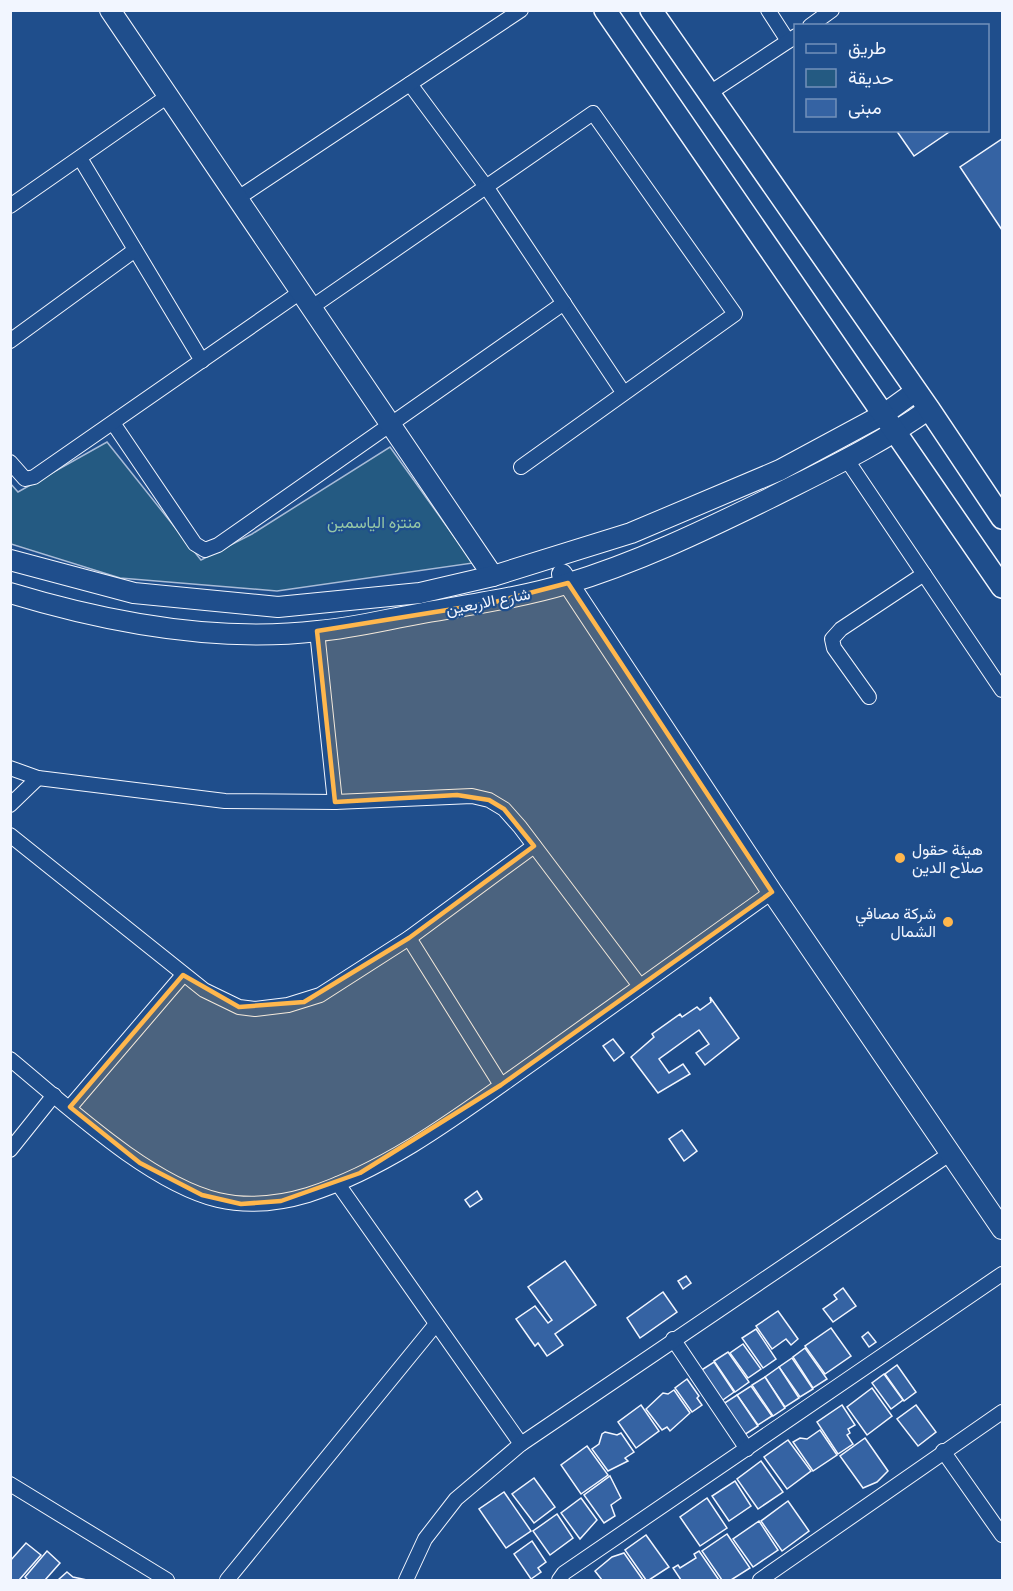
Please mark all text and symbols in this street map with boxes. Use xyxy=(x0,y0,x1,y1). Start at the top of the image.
legend xyxy=(794,24,989,132)
text: طريق xyxy=(848,37,886,59)
text: حديقة xyxy=(848,67,894,89)
text: مبنى xyxy=(848,97,882,119)
park label: منتزه الياسمين xyxy=(327,513,421,533)
street label: شارع الاربعين xyxy=(444,584,532,621)
place label: هيئة حقول صلاح الدين xyxy=(912,840,983,879)
marker: هيئة حقول صلاح الدين xyxy=(893,851,907,865)
place label: شركة مصافي الشمال xyxy=(855,904,936,941)
marker: شركة مصافي الشمال xyxy=(941,915,955,929)

